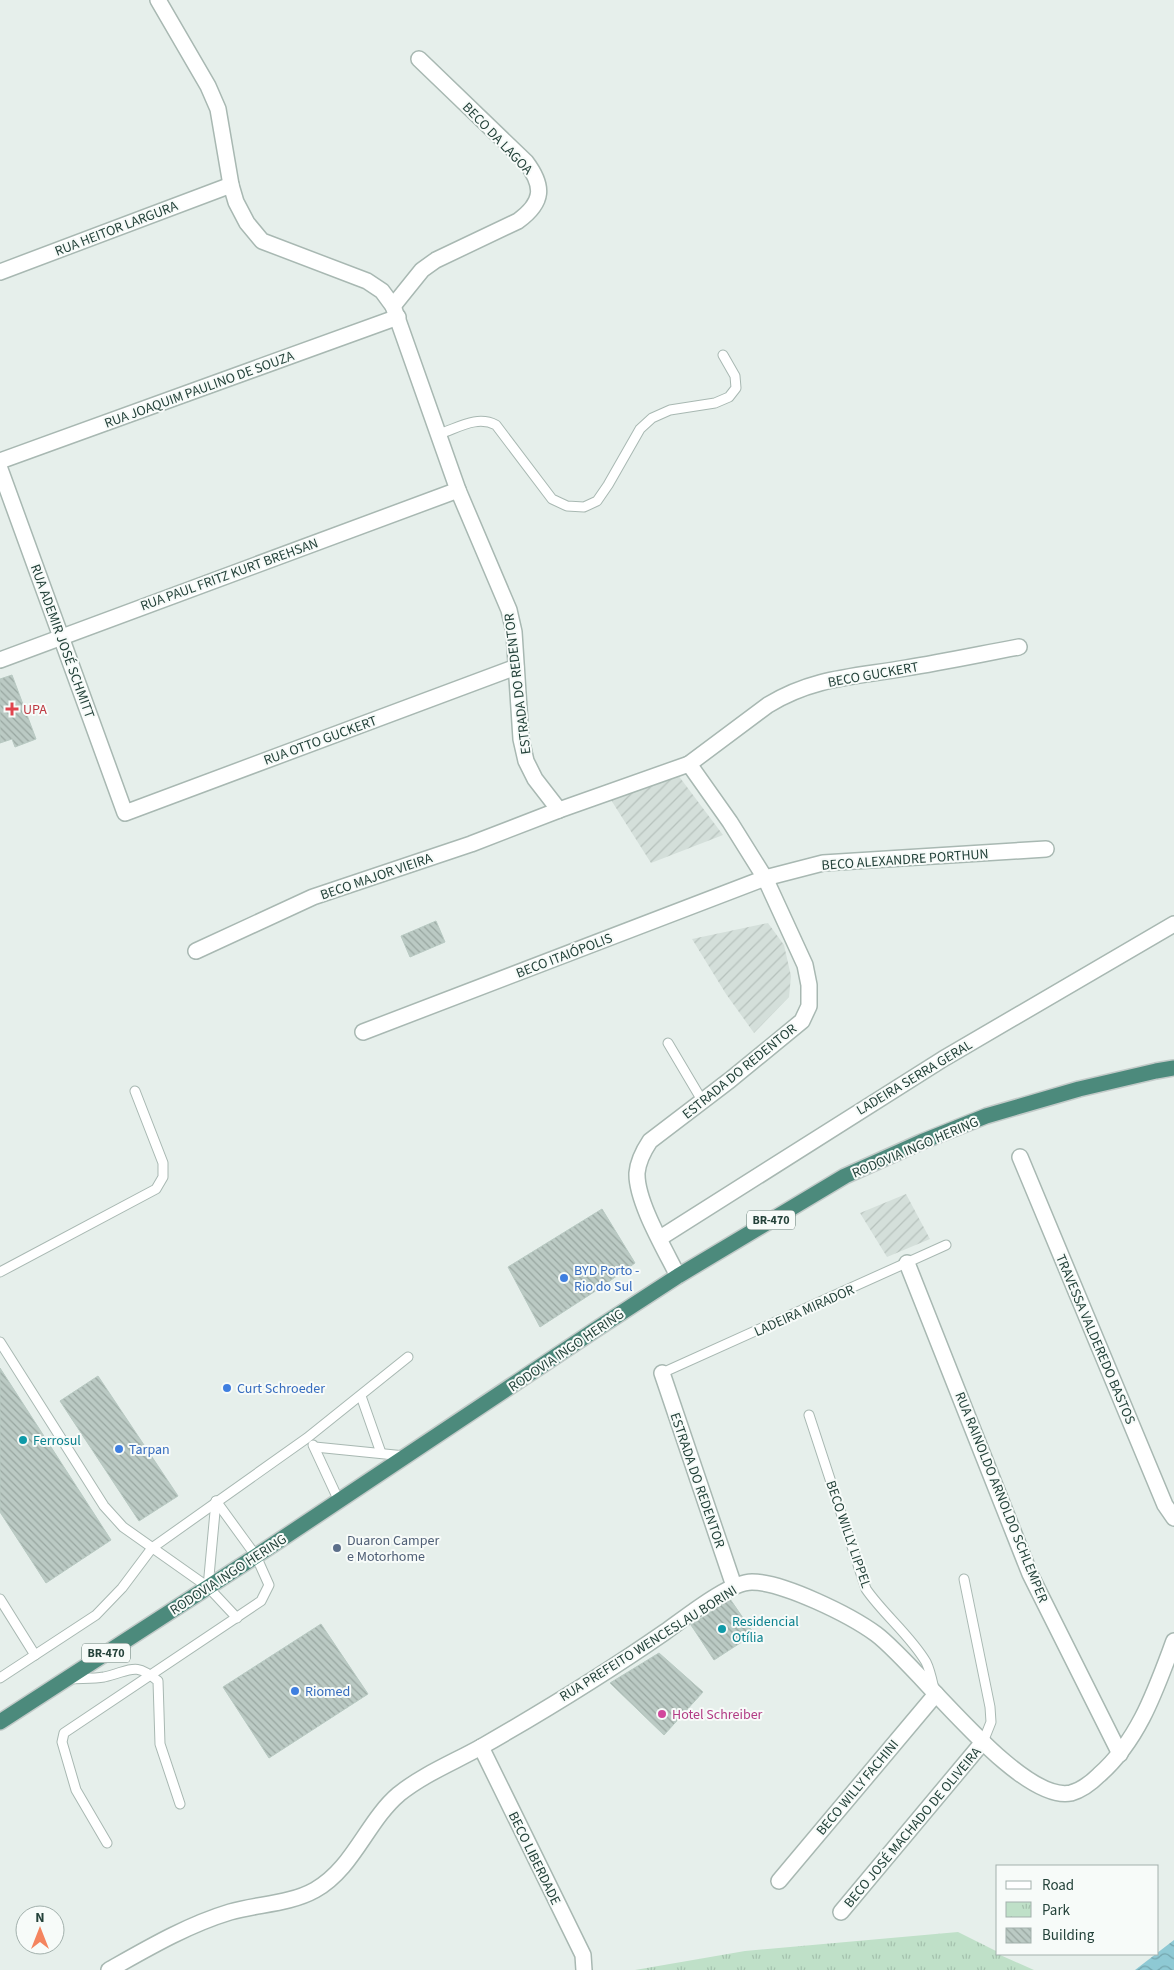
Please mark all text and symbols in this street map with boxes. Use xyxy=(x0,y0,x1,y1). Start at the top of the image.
street label: BECO DA LAGOA xyxy=(457,98,537,180)
street label: RUA HEITOR LARGURA xyxy=(52,196,181,262)
street label: RUA JOAQUIM PAULINO DE SOUZA xyxy=(102,346,297,434)
street label: RUA PAUL FRITZ KURT BREHSAN xyxy=(138,533,321,616)
street label: RUA ADEMIR JOSÉ SCHMITT xyxy=(25,562,99,722)
street label: ESTRADA DO REDENTOR xyxy=(499,612,537,756)
street label: BECO GUCKERT xyxy=(826,657,921,693)
place label: UPA xyxy=(23,700,47,720)
marker: UPA xyxy=(5,702,19,716)
street label: RUA OTTO GUCKERT xyxy=(261,711,380,771)
street label: BECO ALEXANDRE PORTHUN xyxy=(821,844,989,876)
street label: BECO MAJOR VIEIRA xyxy=(318,848,435,905)
street label: BECO ITAIÓPOLIS xyxy=(513,928,615,983)
street label: ESTRADA DO REDENTOR xyxy=(678,1019,801,1124)
street label: LADEIRA SERRA GERAL xyxy=(853,1035,976,1120)
street label: RODOVIA INGO HERING xyxy=(849,1112,982,1184)
road number: BR-470 xyxy=(747,1210,795,1230)
street label: TRAVESSA VALDEREDO BASTOS xyxy=(1050,1251,1140,1428)
place label: BYD Porto - Rio do Sul xyxy=(574,1261,639,1297)
marker: BYD Porto - Rio do Sul xyxy=(558,1272,570,1284)
street label: LADEIRA MIRADOR xyxy=(751,1280,858,1342)
street label: RODOVIA INGO HERING xyxy=(505,1305,628,1397)
place label: Curt Schroeder xyxy=(237,1379,325,1399)
marker: Curt Schroeder xyxy=(221,1382,233,1394)
street label: RUA RAINOLDO ARNOLDO SCHLEMPER xyxy=(949,1389,1053,1606)
street label: ESTRADA DO REDENTOR xyxy=(664,1410,730,1551)
place label: Ferrosul xyxy=(33,1431,81,1451)
marker: Ferrosul xyxy=(17,1434,29,1446)
place label: Tarpan xyxy=(129,1440,170,1460)
marker: Tarpan xyxy=(113,1443,125,1455)
street label: BECO WILLY LIPPEL xyxy=(820,1478,876,1591)
street label: RODOVIA INGO HERING xyxy=(166,1530,291,1620)
place label: Duaron Camper e Motorhome xyxy=(347,1531,439,1567)
marker: Duaron Camper e Motorhome xyxy=(331,1542,343,1554)
street label: RUA PREFEITO WENCESLAU BORINI xyxy=(556,1581,741,1707)
place label: Residencial Otília xyxy=(732,1612,799,1648)
marker: Residencial Otília xyxy=(716,1623,728,1635)
road number: BR-470 xyxy=(82,1644,130,1662)
place label: Riomed xyxy=(305,1682,350,1702)
marker: Riomed xyxy=(289,1685,301,1697)
place label: Hotel Schreiber xyxy=(672,1705,763,1725)
marker: Hotel Schreiber xyxy=(656,1708,668,1720)
street label: BECO WILLY FACHINI xyxy=(812,1735,904,1840)
street label: BECO JOSÉ MACHADO DE OLIVEIRA xyxy=(839,1743,986,1912)
street label: BECO LIBERDADE xyxy=(503,1808,565,1908)
legend xyxy=(996,1865,1159,1955)
text: Road xyxy=(1042,1875,1074,1896)
text: Park xyxy=(1042,1900,1071,1921)
north arrow xyxy=(15,1905,65,1955)
text: N xyxy=(35,1908,45,1928)
text: Building xyxy=(1042,1925,1095,1946)

